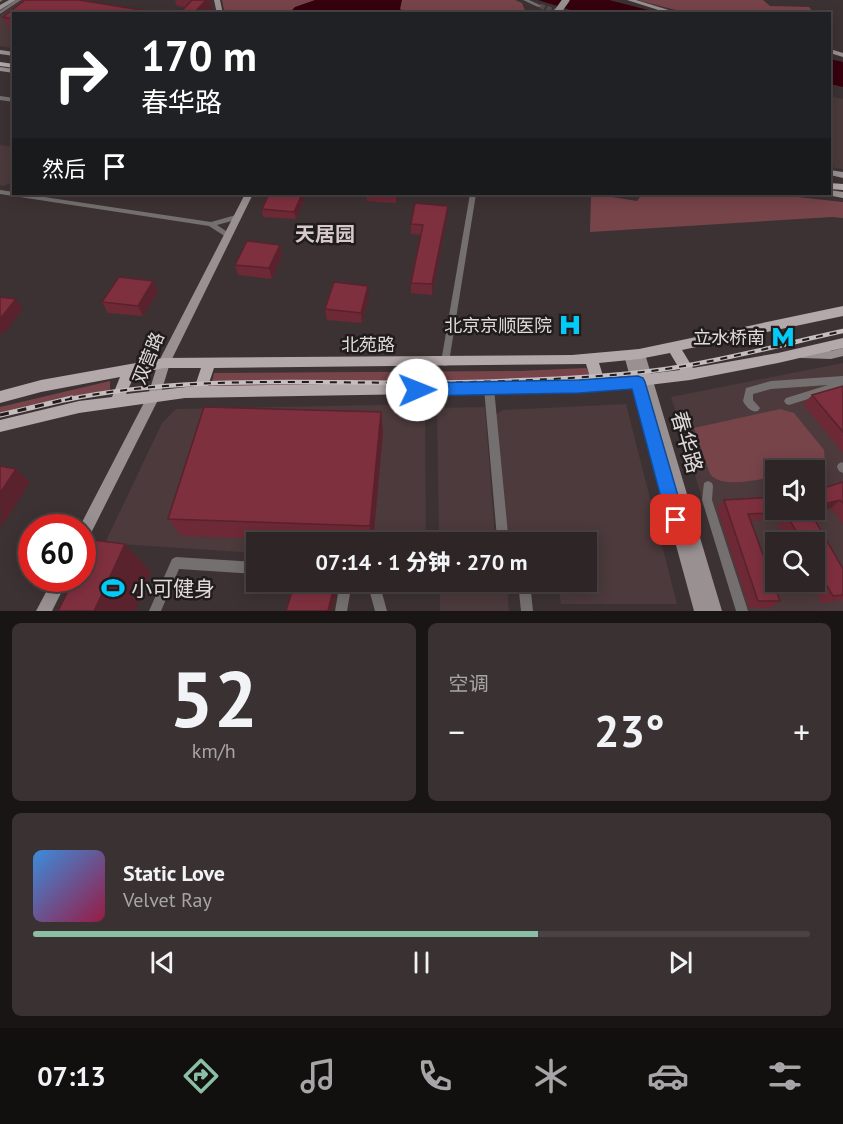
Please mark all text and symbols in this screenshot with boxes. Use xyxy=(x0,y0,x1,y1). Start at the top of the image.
text: 170 m xyxy=(141,28,257,83)
icon: right xyxy=(42,36,120,114)
text: 春华路 xyxy=(141,85,222,119)
icon: arrive xyxy=(98,150,131,183)
text: 然后 xyxy=(42,155,86,183)
district label: 天居园 xyxy=(295,221,355,247)
hospital icon: 北京京顺医院 xyxy=(557,312,583,338)
place label: 北京京顺医院 xyxy=(444,314,552,337)
metro station icon: 立水桥南 xyxy=(770,324,796,350)
place label: 立水桥南 xyxy=(693,326,765,349)
street label: 双营路 xyxy=(127,329,169,387)
street label: 北苑路 xyxy=(341,333,395,356)
position arrow xyxy=(385,358,449,422)
street label: 春华路 xyxy=(665,408,709,476)
map controls xyxy=(765,460,825,592)
button: sound xyxy=(765,460,825,520)
pin xyxy=(650,494,701,545)
icon: arrive xyxy=(659,503,692,536)
speed limit sign: 60 xyxy=(18,514,96,592)
button: search xyxy=(765,532,825,592)
text: 07:14 · 1 分钟 · 270 m xyxy=(316,548,527,576)
sports icon: 小可健身 xyxy=(100,575,126,601)
place label: 小可健身 xyxy=(131,575,215,602)
text: 52 xyxy=(170,648,258,749)
text: 空调 xyxy=(449,671,489,697)
text: 23° xyxy=(594,701,665,759)
text: − xyxy=(449,710,465,753)
text: + xyxy=(793,710,810,753)
text: km/h xyxy=(192,738,236,764)
text: Static Love xyxy=(123,859,225,887)
text: Velvet Ray xyxy=(123,887,212,913)
icon: previous xyxy=(146,946,179,979)
icon: pause xyxy=(405,946,438,979)
icon: next xyxy=(664,946,697,979)
icon: directions xyxy=(180,1055,222,1097)
icon: music xyxy=(297,1055,339,1097)
icon: phone xyxy=(414,1055,456,1097)
icon: climate xyxy=(530,1055,572,1097)
icon: car xyxy=(647,1055,689,1097)
icon: filters xyxy=(764,1055,806,1097)
text: 07:13 xyxy=(37,1059,106,1093)

